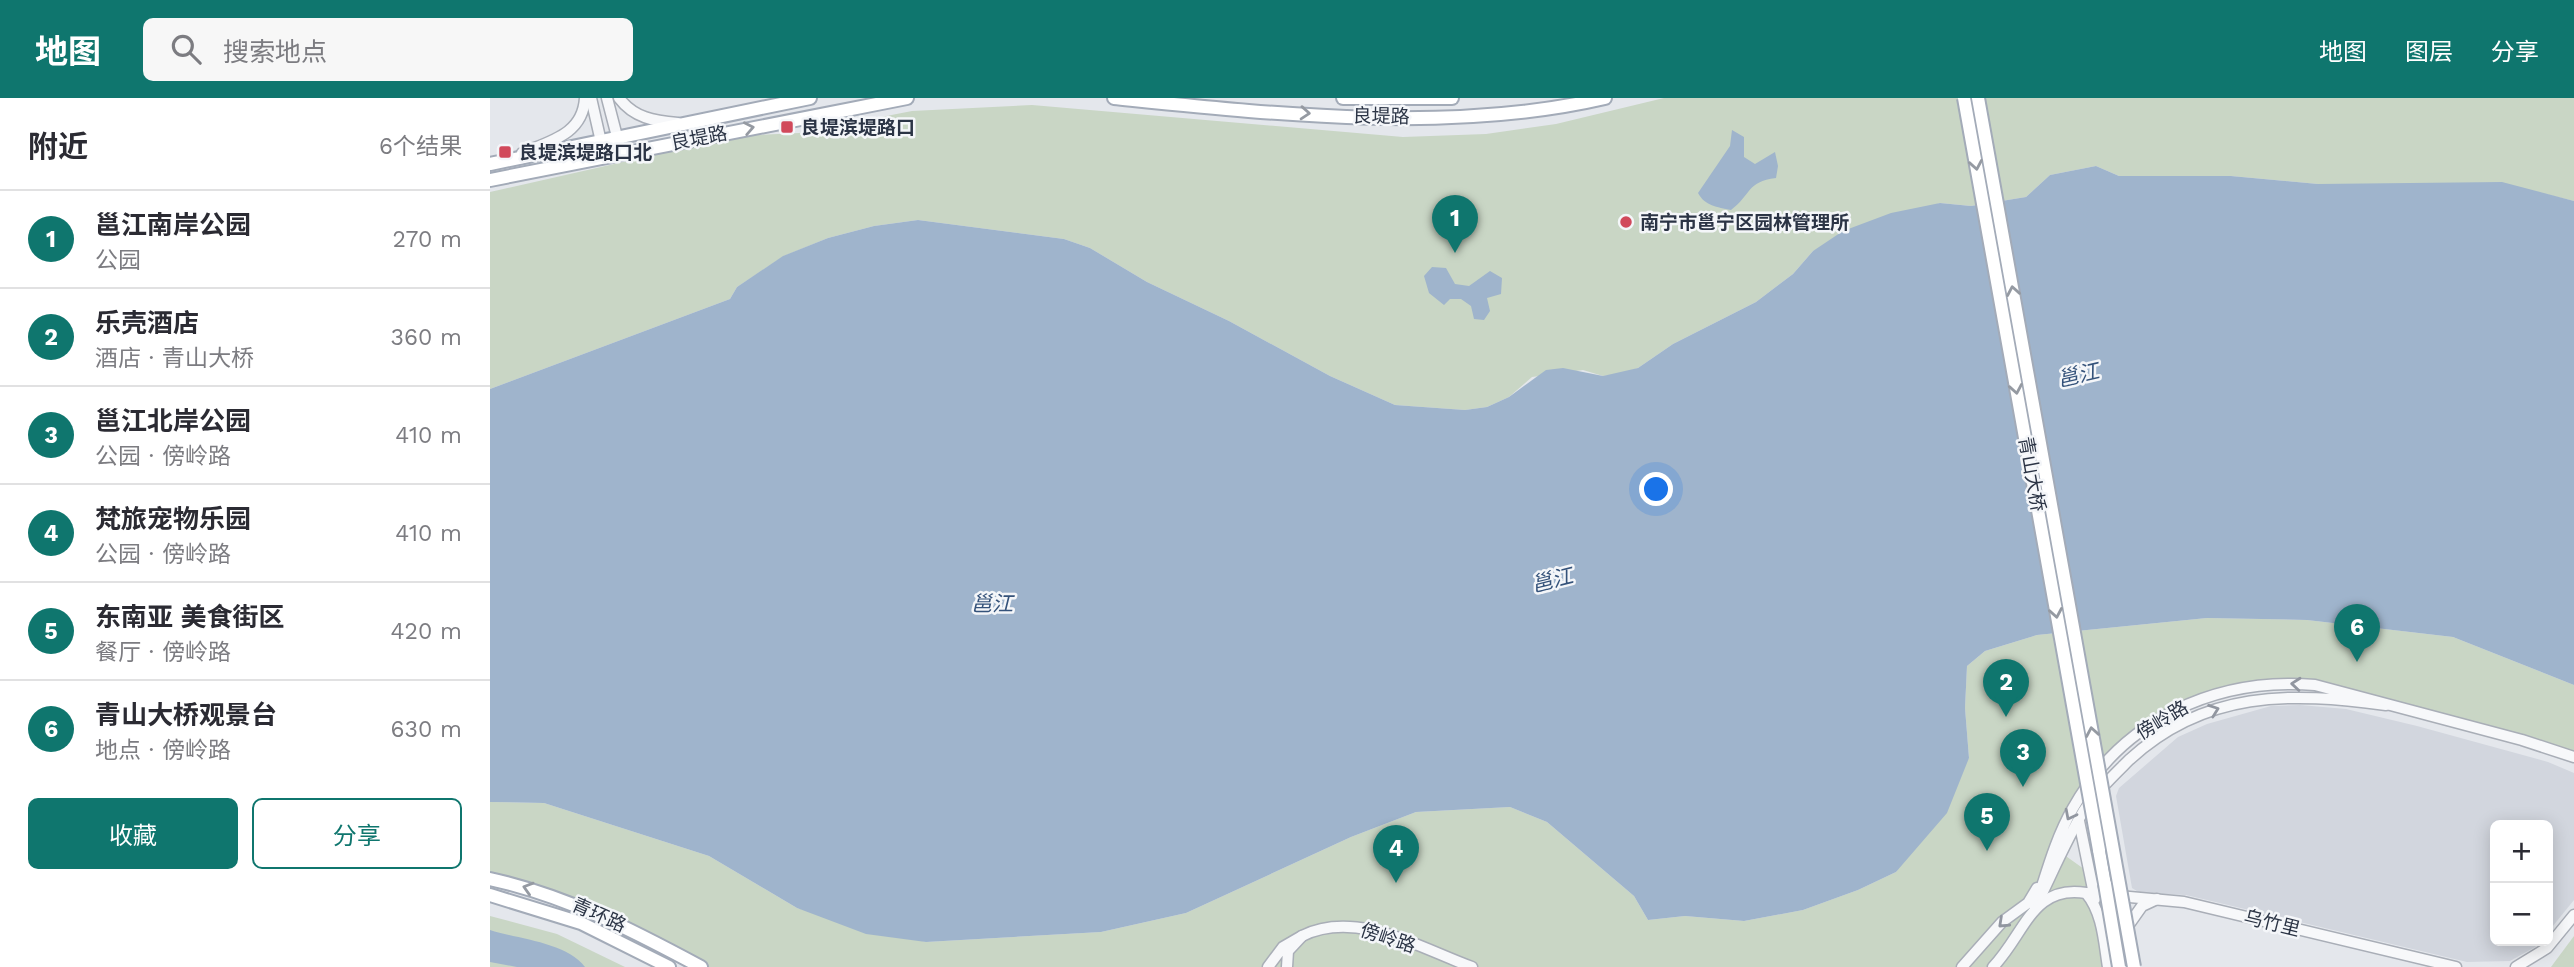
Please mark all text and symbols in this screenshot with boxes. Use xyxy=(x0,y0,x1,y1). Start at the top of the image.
search box xyxy=(143,18,633,81)
icon: search xyxy=(167,30,205,68)
text: 地图 xyxy=(35,32,101,71)
text: 搜索地点 xyxy=(223,37,327,67)
text: 地图 xyxy=(2319,38,2367,66)
text: 图层 xyxy=(2405,38,2453,66)
text: 分享 xyxy=(2491,38,2539,66)
street label: 良堤路 xyxy=(1352,104,1410,128)
one-way arrow xyxy=(1299,105,1310,120)
place label: 良堤滨堤路口 xyxy=(801,116,915,139)
marker: 良堤滨堤路口 xyxy=(779,119,795,135)
street label: 良堤路 xyxy=(669,121,729,155)
one-way arrow xyxy=(743,121,755,136)
text: 附近 xyxy=(28,129,88,164)
text: 6个结果 xyxy=(379,133,462,160)
place label: 良堤滨堤路口北 xyxy=(519,141,652,164)
marker: 良堤滨堤路口北 xyxy=(497,144,513,160)
one-way arrow xyxy=(1968,159,1983,171)
pin: 1 xyxy=(1432,195,1478,253)
text: 邕江南岸公园 xyxy=(95,210,251,240)
place label: 南宁市邕宁区园林管理所 xyxy=(1640,211,1849,234)
marker: 南宁市邕宁区园林管理所 xyxy=(1618,214,1634,230)
text: 1 xyxy=(46,226,56,253)
text: 270 m xyxy=(393,226,462,253)
text: 公园 xyxy=(95,247,141,274)
one-way arrow xyxy=(2006,285,2021,297)
text: 乐壳酒店 xyxy=(95,308,199,338)
text: 2 xyxy=(44,324,58,351)
text: 360 m xyxy=(391,324,462,351)
text: 酒店 · 青山大桥 xyxy=(95,345,254,372)
water label: 邕江 xyxy=(2055,358,2103,392)
one-way arrow xyxy=(2008,383,2023,395)
text: 邕江北岸公园 xyxy=(95,406,251,436)
text: 3 xyxy=(44,422,58,449)
text: 410 m xyxy=(395,422,462,449)
street label: 青山大桥 xyxy=(2014,435,2050,513)
text: 公园 · 傍岭路 xyxy=(95,443,231,470)
your location xyxy=(1639,472,1673,506)
text: 梵旅宠物乐园 xyxy=(95,504,251,534)
text: 4 xyxy=(44,520,58,547)
text: 410 m xyxy=(395,520,462,547)
text: 公园 · 傍岭路 xyxy=(95,541,231,568)
water label: 邕江 xyxy=(1529,562,1577,597)
water label: 邕江 xyxy=(971,591,1015,616)
text: 东南亚 美食街区 xyxy=(95,602,284,632)
pin: 6 xyxy=(2334,604,2380,662)
one-way arrow xyxy=(2048,607,2063,619)
text: 5 xyxy=(44,618,58,645)
text: 420 m xyxy=(390,618,462,645)
text: 餐厅 · 傍岭路 xyxy=(95,639,231,666)
pin: 2 xyxy=(1983,659,2029,717)
one-way arrow xyxy=(2290,677,2301,692)
street label: 傍岭路 xyxy=(2132,695,2192,745)
text: 青山大桥观景台 xyxy=(95,700,277,730)
one-way arrow xyxy=(2207,704,2219,718)
text: 6 xyxy=(44,716,58,743)
text: 630 m xyxy=(391,716,462,743)
one-way arrow xyxy=(2085,726,2100,738)
pin: 3 xyxy=(2000,729,2046,787)
text: 地点 · 傍岭路 xyxy=(95,737,231,764)
pin: 5 xyxy=(1964,793,2010,851)
button: 收藏 xyxy=(28,798,238,869)
button: 分享 xyxy=(252,798,462,869)
one-way arrow xyxy=(2065,807,2078,820)
map controls xyxy=(2490,820,2553,946)
button: + xyxy=(2490,820,2553,883)
pin: 4 xyxy=(1373,825,1419,883)
one-way arrow xyxy=(522,882,534,897)
button: − xyxy=(2490,883,2553,946)
street label: 青环路 xyxy=(568,893,630,937)
street label: 乌竹里 xyxy=(2242,905,2302,941)
one-way arrow xyxy=(1998,915,2011,928)
street label: 傍岭路 xyxy=(1357,918,1419,958)

